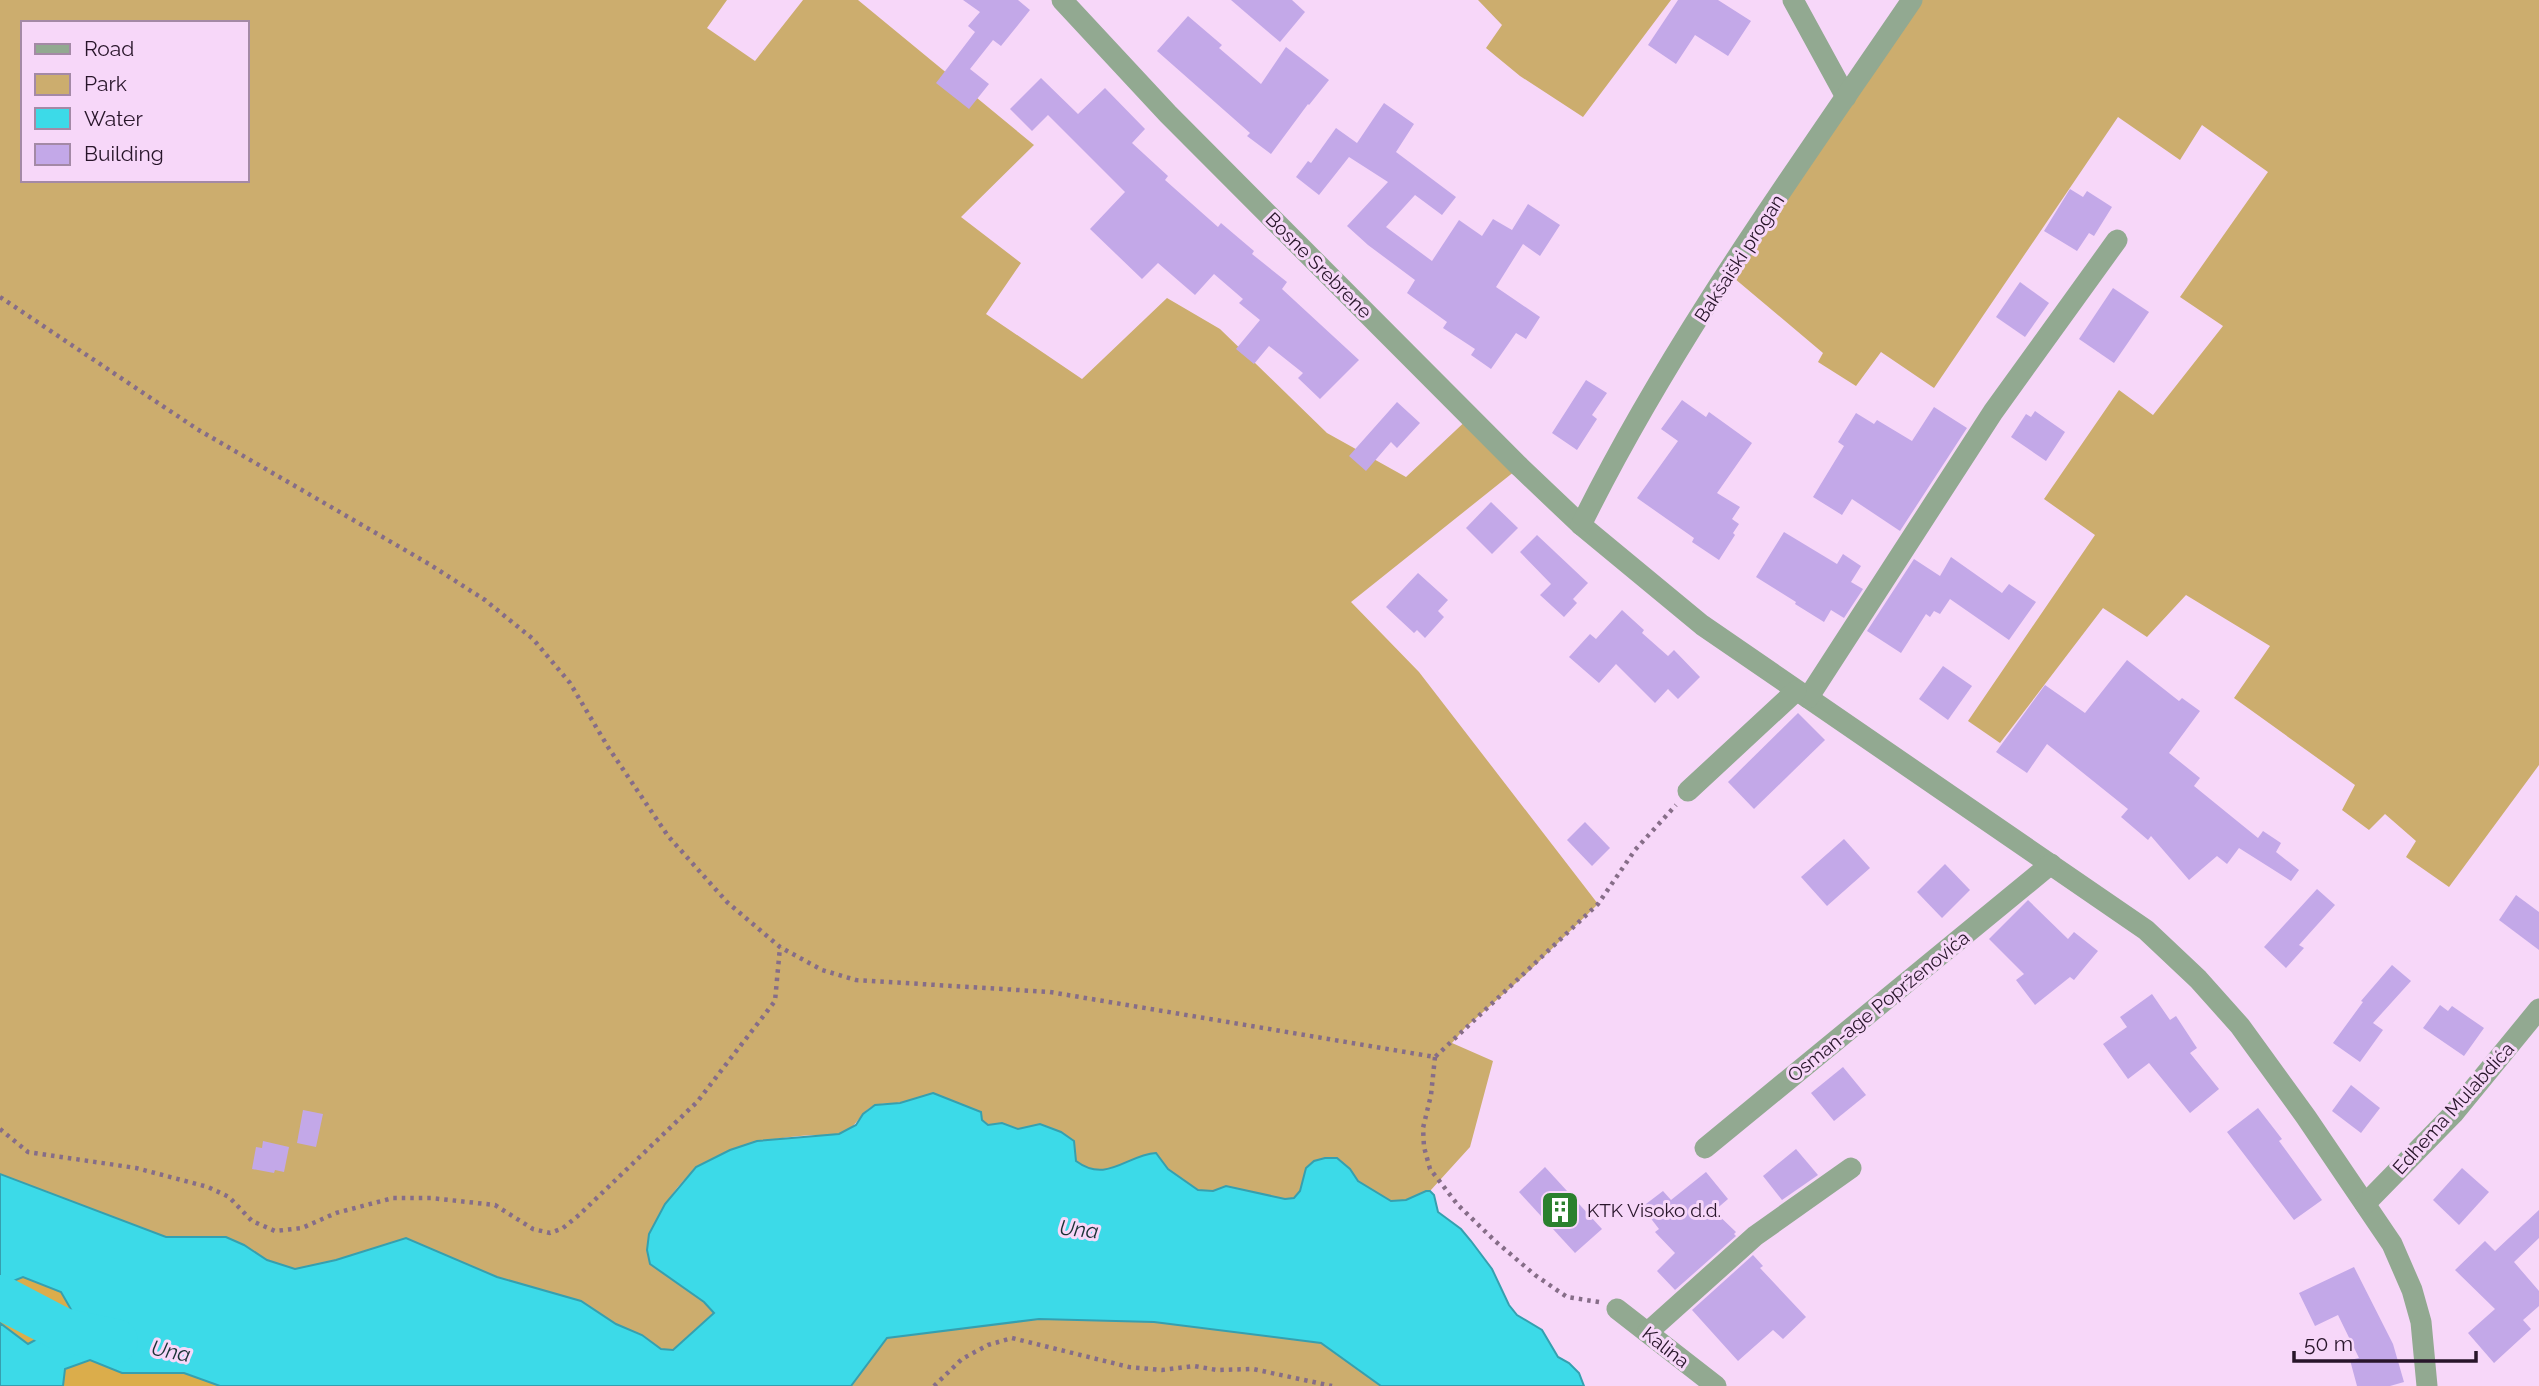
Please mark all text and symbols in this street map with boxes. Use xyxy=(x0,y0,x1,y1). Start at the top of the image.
legend xyxy=(21,21,248,182)
text: Road xyxy=(84,36,134,61)
text: Park xyxy=(84,71,127,96)
text: Water xyxy=(84,106,143,131)
text: Building xyxy=(84,141,164,166)
street label: Bakšaiški progan xyxy=(1690,190,1788,326)
street label: Bosne Srebrene xyxy=(1261,207,1377,323)
street label: Osman-age Poprženovića xyxy=(1783,926,1973,1086)
street label: Edhema Mulabdića xyxy=(2388,1037,2518,1179)
building icon: KTK Visoko d.d. xyxy=(1539,1189,1581,1231)
place label: KTK Visoko d.d. xyxy=(1587,1199,1721,1221)
water label: Una xyxy=(1058,1215,1100,1243)
scale bar xyxy=(2294,1320,2476,1364)
street label: Kalina xyxy=(1638,1322,1694,1372)
text: 50 m xyxy=(2304,1331,2353,1356)
water label: Una xyxy=(149,1335,193,1367)

